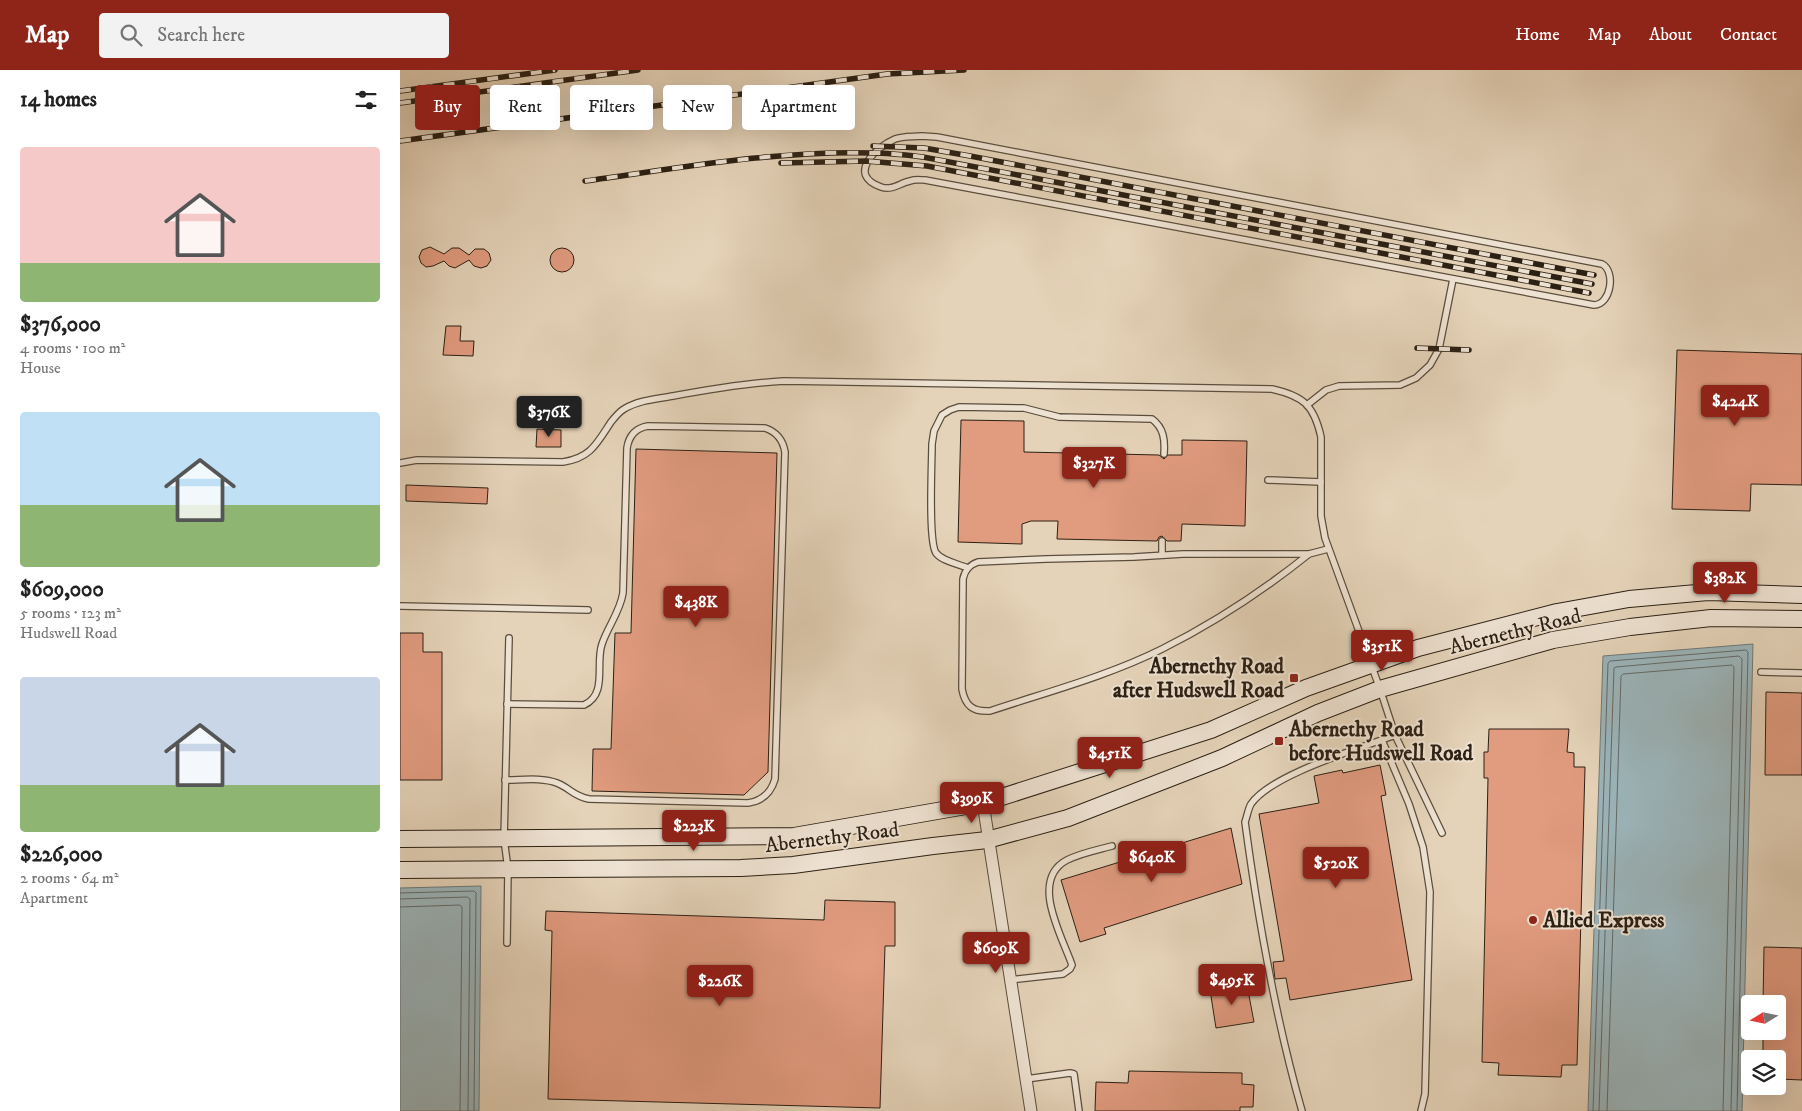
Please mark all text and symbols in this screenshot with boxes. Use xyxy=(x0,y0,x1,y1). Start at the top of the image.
search box xyxy=(99,13,449,58)
text: Map xyxy=(25,20,69,50)
icon: search xyxy=(117,21,145,49)
text: Search here xyxy=(157,24,245,47)
text: Home xyxy=(1515,24,1560,46)
text: Map xyxy=(1588,24,1621,46)
text: About xyxy=(1649,24,1692,46)
text: Contact xyxy=(1720,24,1777,46)
chip: Buy xyxy=(415,85,480,130)
chip: Rent xyxy=(490,85,560,130)
chip: Filters xyxy=(570,85,653,130)
chip: New xyxy=(663,85,732,130)
chip: Apartment xyxy=(742,85,855,130)
icon: filters xyxy=(352,86,380,114)
text: 14 homes xyxy=(20,87,97,113)
icon: home xyxy=(155,180,245,270)
text: $376,000 xyxy=(20,312,101,338)
text: 4 rooms · 100 m² xyxy=(20,338,125,358)
text: House xyxy=(20,358,61,378)
pin: $424K xyxy=(1700,384,1770,427)
text: $424K xyxy=(1712,391,1758,411)
pin: $376K xyxy=(514,396,584,438)
text: $376K xyxy=(528,402,570,422)
icon: home xyxy=(155,445,245,535)
pin: $327K xyxy=(1059,446,1129,489)
text: $327K xyxy=(1073,453,1115,473)
pin: $382K xyxy=(1690,562,1760,604)
text: $382K xyxy=(1704,568,1746,588)
text: $609,000 xyxy=(20,577,104,603)
pin: $438K xyxy=(661,586,731,628)
text: $438K xyxy=(674,592,718,612)
text: 5 rooms · 123 m² xyxy=(20,603,121,623)
street label: Abernethy Road xyxy=(1447,603,1584,661)
text: Hudswell Road xyxy=(20,623,117,643)
pin: $351K xyxy=(1347,630,1417,672)
text: $351K xyxy=(1362,636,1402,656)
place label: Abernethy Road after Hudswell Road xyxy=(1113,654,1285,704)
marker: Abernethy Road after Hudswell Road xyxy=(1288,672,1300,684)
icon: home xyxy=(155,710,245,800)
place label: Abernethy Road before Hudswell Road xyxy=(1288,717,1473,767)
marker: Abernethy Road before Hudswell Road xyxy=(1273,735,1285,747)
pin: $451K xyxy=(1075,736,1145,779)
text: $451K xyxy=(1089,743,1131,763)
pin: $399K xyxy=(937,782,1007,824)
text: $399K xyxy=(951,788,993,808)
pin: $223K xyxy=(659,810,729,852)
text: $223K xyxy=(673,816,715,836)
street label: Abernethy Road xyxy=(764,817,901,859)
pin: $640K xyxy=(1117,840,1187,883)
text: $226,000 xyxy=(20,842,103,868)
pin: $520K xyxy=(1301,846,1371,889)
text: $640K xyxy=(1129,847,1175,867)
text: $520K xyxy=(1314,853,1358,873)
text: 2 rooms · 64 m² xyxy=(20,868,119,888)
text: Apartment xyxy=(20,888,88,908)
place label: Allied Express xyxy=(1542,908,1664,934)
marker: Allied Express xyxy=(1527,914,1539,926)
pin: $609K xyxy=(961,932,1031,974)
text: $609K xyxy=(974,938,1018,958)
pin: $226K xyxy=(685,964,755,1007)
pin: $495K xyxy=(1197,964,1267,1006)
text: $495K xyxy=(1209,970,1255,990)
text: $226K xyxy=(698,971,742,991)
north arrow xyxy=(1741,995,1786,1040)
map controls xyxy=(1741,995,1786,1095)
button: layers xyxy=(1741,1050,1786,1095)

